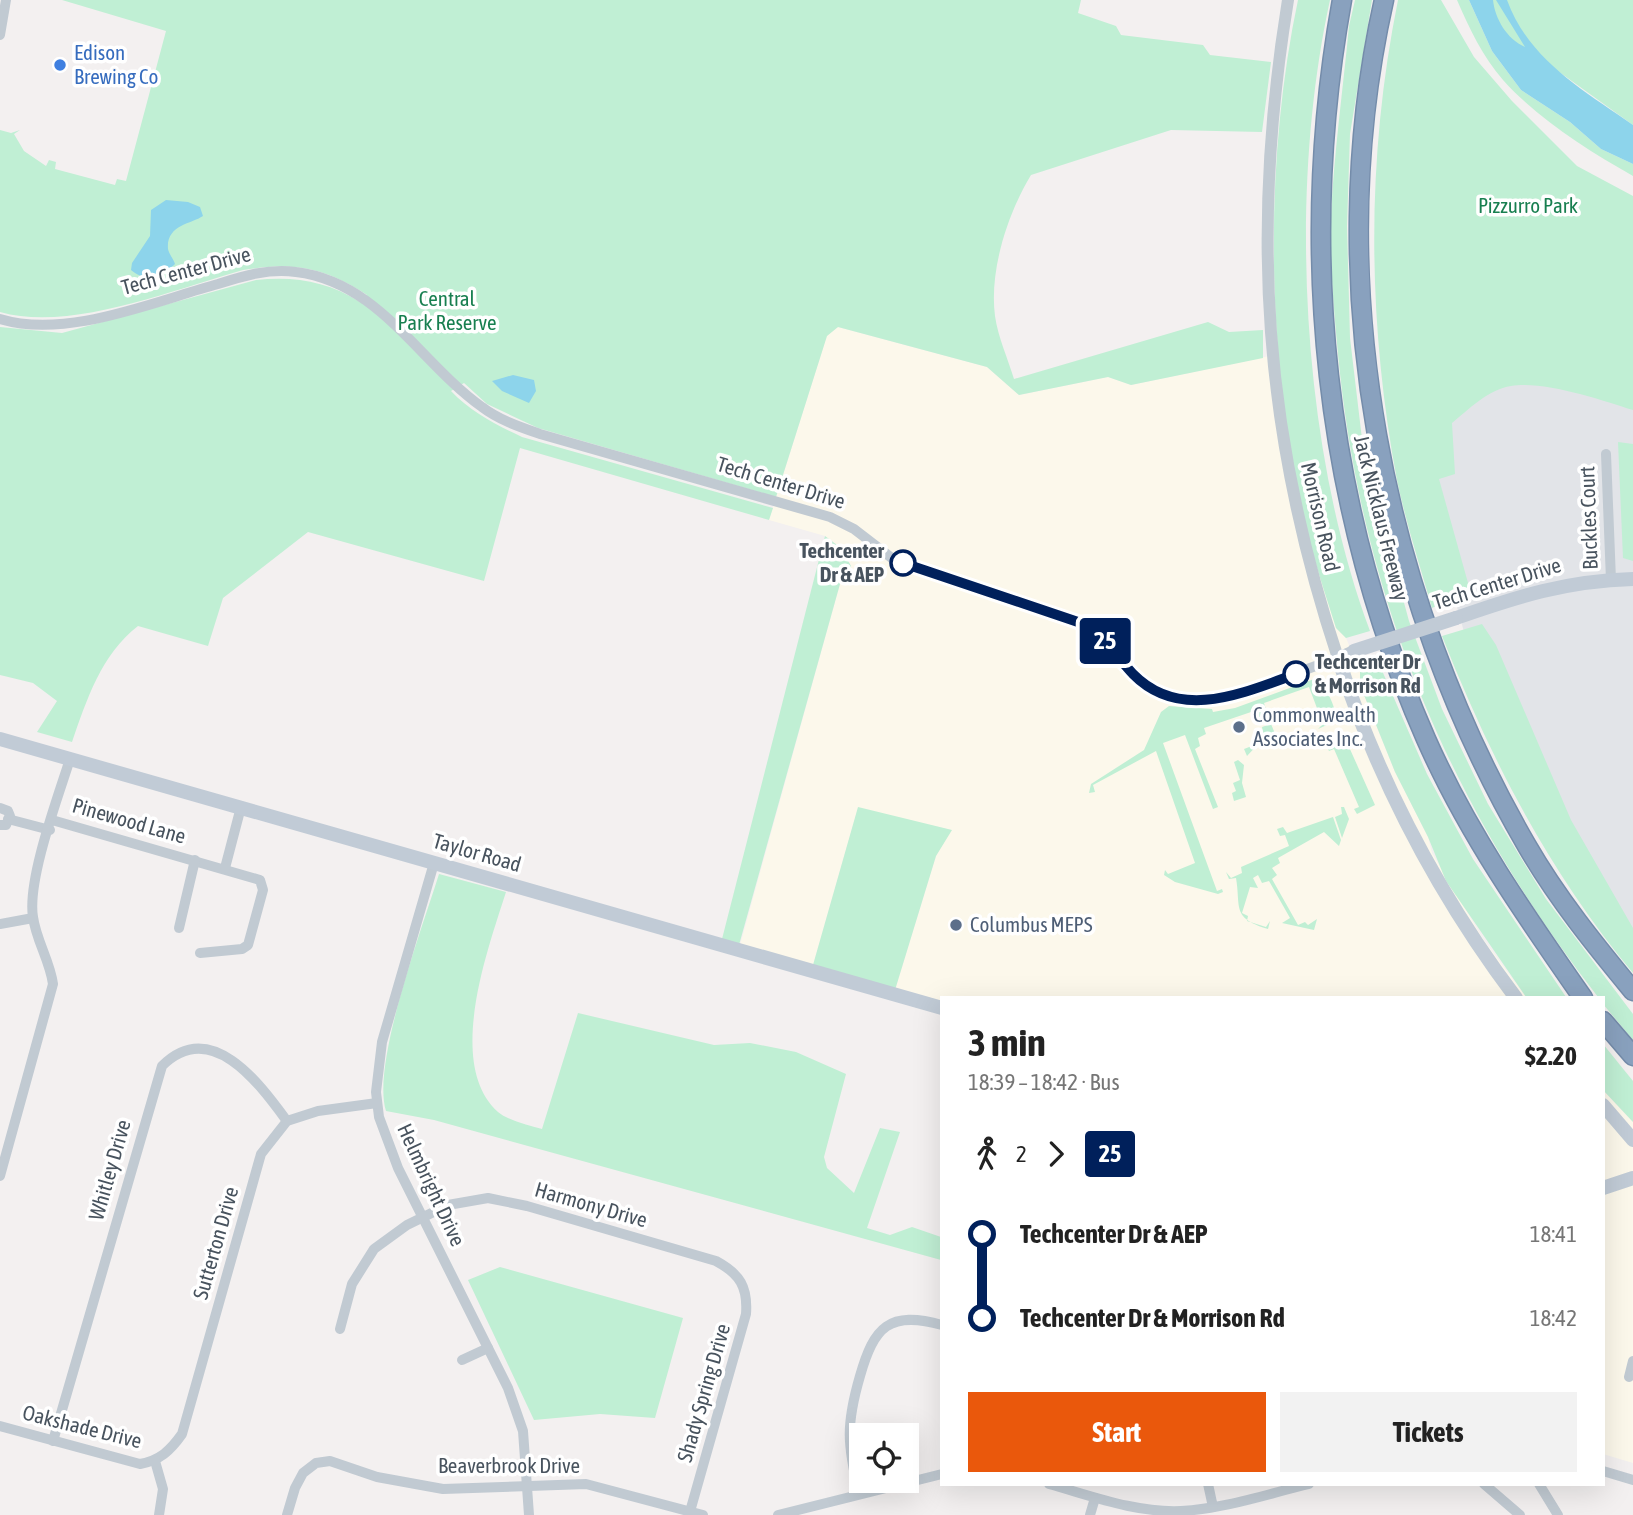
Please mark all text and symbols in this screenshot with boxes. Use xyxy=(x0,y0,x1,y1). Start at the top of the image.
place label: Edison Brewing Co xyxy=(74,40,158,88)
marker: Edison Brewing Co xyxy=(52,57,68,73)
park label: Pizzurro Park xyxy=(1478,193,1578,217)
street label: Tech Center Drive xyxy=(119,241,253,299)
park label: Central Park Reserve xyxy=(397,286,497,334)
street label: Jack Nicklaus Freeway xyxy=(1350,432,1414,604)
street label: Tech Center Drive xyxy=(714,451,848,513)
street label: Morrison Road xyxy=(1297,460,1345,574)
street label: Buckles Court xyxy=(1574,466,1602,570)
place label: Techcenter Dr & AEP xyxy=(800,538,885,586)
marker: Techcenter Dr & AEP xyxy=(890,550,916,576)
street label: Tech Center Drive xyxy=(1430,552,1564,614)
line badge: 25 xyxy=(1074,618,1136,664)
text: 25 xyxy=(1094,627,1116,654)
place label: Techcenter Dr & Morrison Rd xyxy=(1315,649,1421,697)
marker: Techcenter Dr & Morrison Rd xyxy=(1283,661,1309,687)
place label: Commonwealth Associates Inc. xyxy=(1253,702,1376,750)
marker: Commonwealth Associates Inc. xyxy=(1231,719,1247,735)
street label: Pinewood Lane xyxy=(70,792,189,848)
street label: Taylor Road xyxy=(430,828,524,876)
place label: Columbus MEPS xyxy=(970,912,1093,936)
marker: Columbus MEPS xyxy=(948,917,964,933)
text: 3 min xyxy=(968,1021,1046,1064)
text: $2.20 xyxy=(1525,1041,1577,1071)
text: 18:39 – 18:42 · Bus xyxy=(968,1069,1120,1095)
street label: Whitley Drive xyxy=(83,1117,135,1223)
street label: Helmbright Drive xyxy=(393,1120,471,1250)
icon: walk xyxy=(968,1135,1006,1173)
icon: forward xyxy=(1037,1135,1075,1173)
text: 25 xyxy=(1099,1140,1121,1167)
text: 2 xyxy=(1016,1141,1027,1167)
street label: Harmony Drive xyxy=(532,1177,650,1232)
street label: Sutterton Drive xyxy=(188,1184,243,1302)
text: Techcenter Dr & AEP xyxy=(1020,1219,1208,1249)
text: 18:41 xyxy=(1530,1221,1577,1247)
text: Techcenter Dr & Morrison Rd xyxy=(1020,1303,1285,1333)
text: 18:42 xyxy=(1530,1305,1577,1331)
street label: Shady Spring Drive xyxy=(672,1321,734,1465)
button: Start xyxy=(968,1392,1266,1472)
button: Tickets xyxy=(1280,1392,1577,1472)
street label: Oakshade Drive xyxy=(20,1400,144,1452)
map controls xyxy=(849,1423,919,1493)
button: locate xyxy=(849,1423,919,1493)
street label: Beaverbrook Drive xyxy=(438,1453,580,1477)

